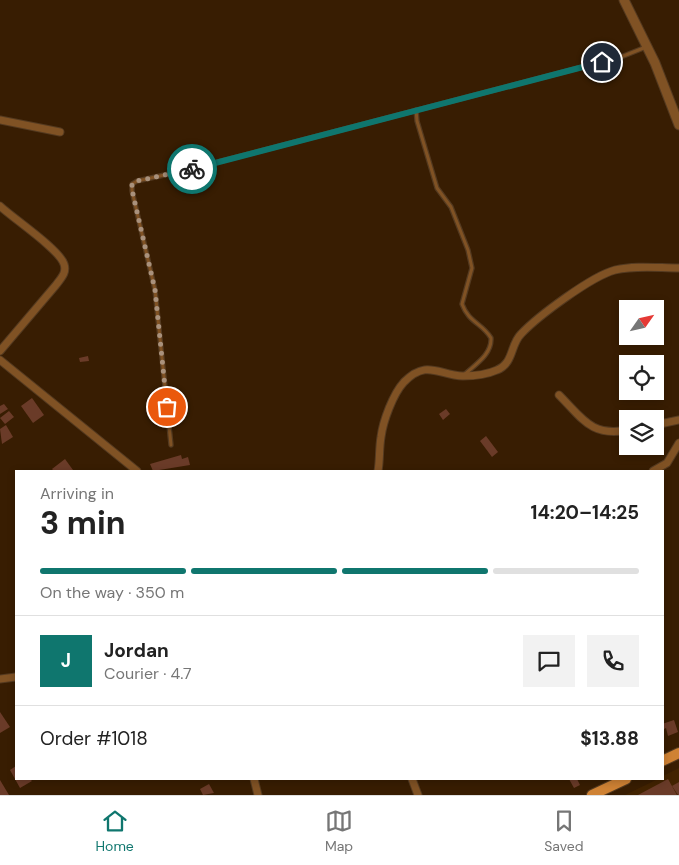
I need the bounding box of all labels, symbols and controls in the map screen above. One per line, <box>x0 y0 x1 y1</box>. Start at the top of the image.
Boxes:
pin <box>581 41 623 83</box>
icon: home <box>588 48 616 76</box>
courier <box>167 144 217 194</box>
icon: bike <box>178 155 206 183</box>
north arrow <box>619 300 664 345</box>
map controls <box>619 300 664 455</box>
button: locate <box>619 355 664 400</box>
pin <box>146 386 188 428</box>
icon: bag <box>153 393 181 421</box>
button: layers <box>619 410 664 455</box>
text: Arriving in <box>40 483 114 504</box>
text: 14:20–14:25 <box>531 500 639 525</box>
text: 3 min <box>40 502 125 544</box>
text: On the way · 350 m <box>40 582 184 603</box>
button: chat <box>523 635 575 687</box>
button: phone <box>587 635 639 687</box>
text: Jordan <box>104 638 169 663</box>
text: J <box>61 648 71 673</box>
text: Courier · 4.7 <box>104 663 192 684</box>
text: Order #1018 <box>40 726 148 751</box>
text: $13.88 <box>580 726 639 751</box>
tab: Home <box>96 807 134 855</box>
tab: Map <box>325 807 353 855</box>
tab: Saved <box>544 807 583 855</box>

